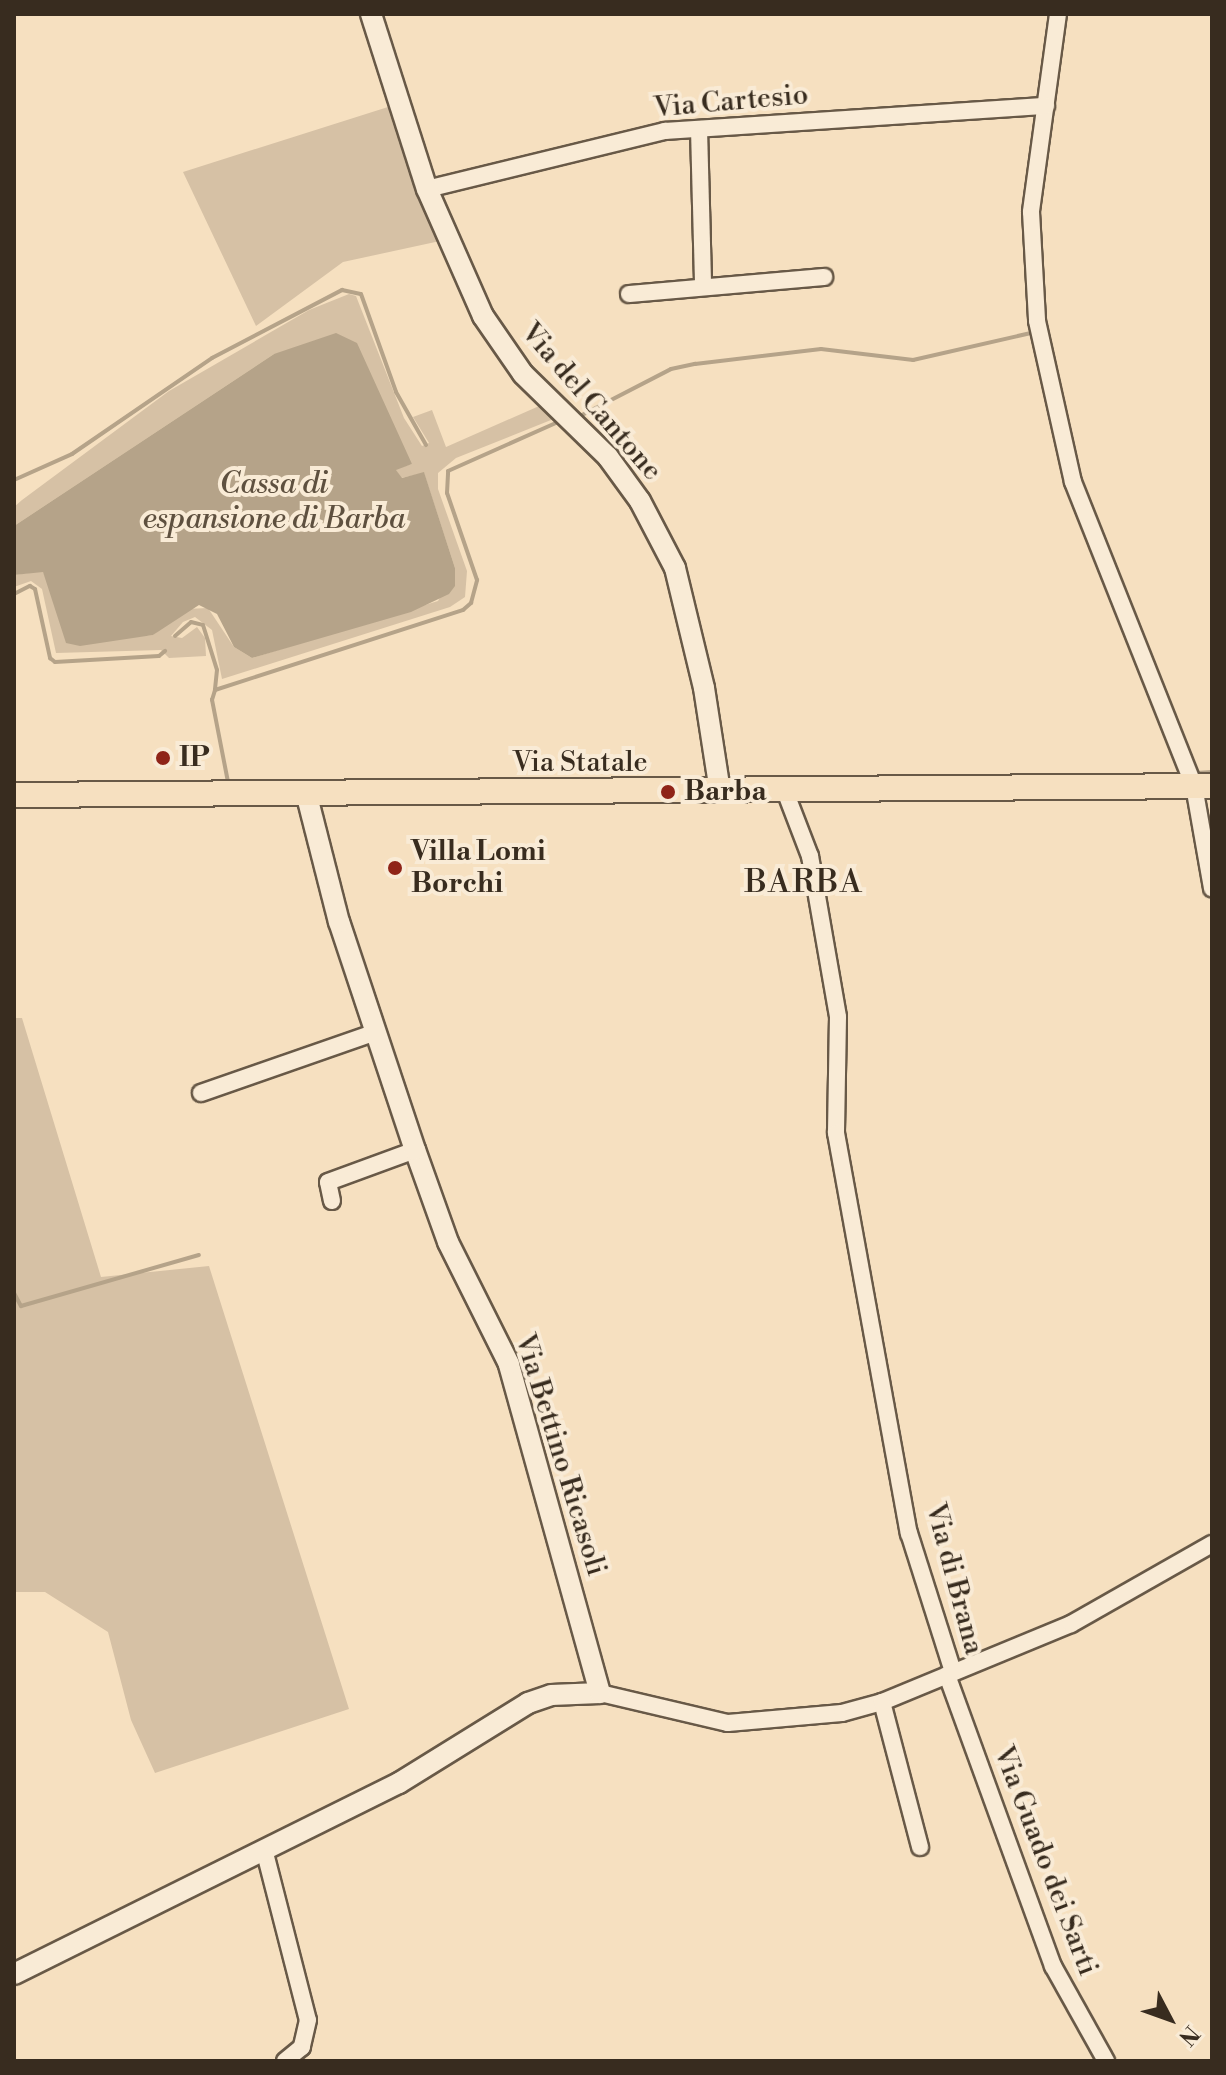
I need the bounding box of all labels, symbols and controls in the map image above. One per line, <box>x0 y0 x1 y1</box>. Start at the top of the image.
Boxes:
street label: Via Cartesio <box>652 79 810 125</box>
street label: Via del Cantone <box>513 316 669 488</box>
water label: Cassa di espansione di Barba <box>143 466 405 536</box>
place label: IP <box>179 741 209 775</box>
street label: Via Statale <box>512 746 648 780</box>
marker: IP <box>154 749 172 767</box>
place label: Barba <box>684 775 767 809</box>
marker: Barba <box>659 783 677 801</box>
place label: Villa Lomi Borchi <box>411 835 546 901</box>
marker: Villa Lomi Borchi <box>386 859 404 877</box>
district label: BARBA <box>744 863 864 901</box>
street label: Via Bettino Ricasoli <box>507 1330 613 1580</box>
street label: Via di Brana <box>918 1500 990 1658</box>
street label: Via Guado dei Sarti <box>986 1742 1104 1980</box>
north arrow <box>1130 1979 1210 2059</box>
text: N <box>1173 2020 1204 2050</box>

